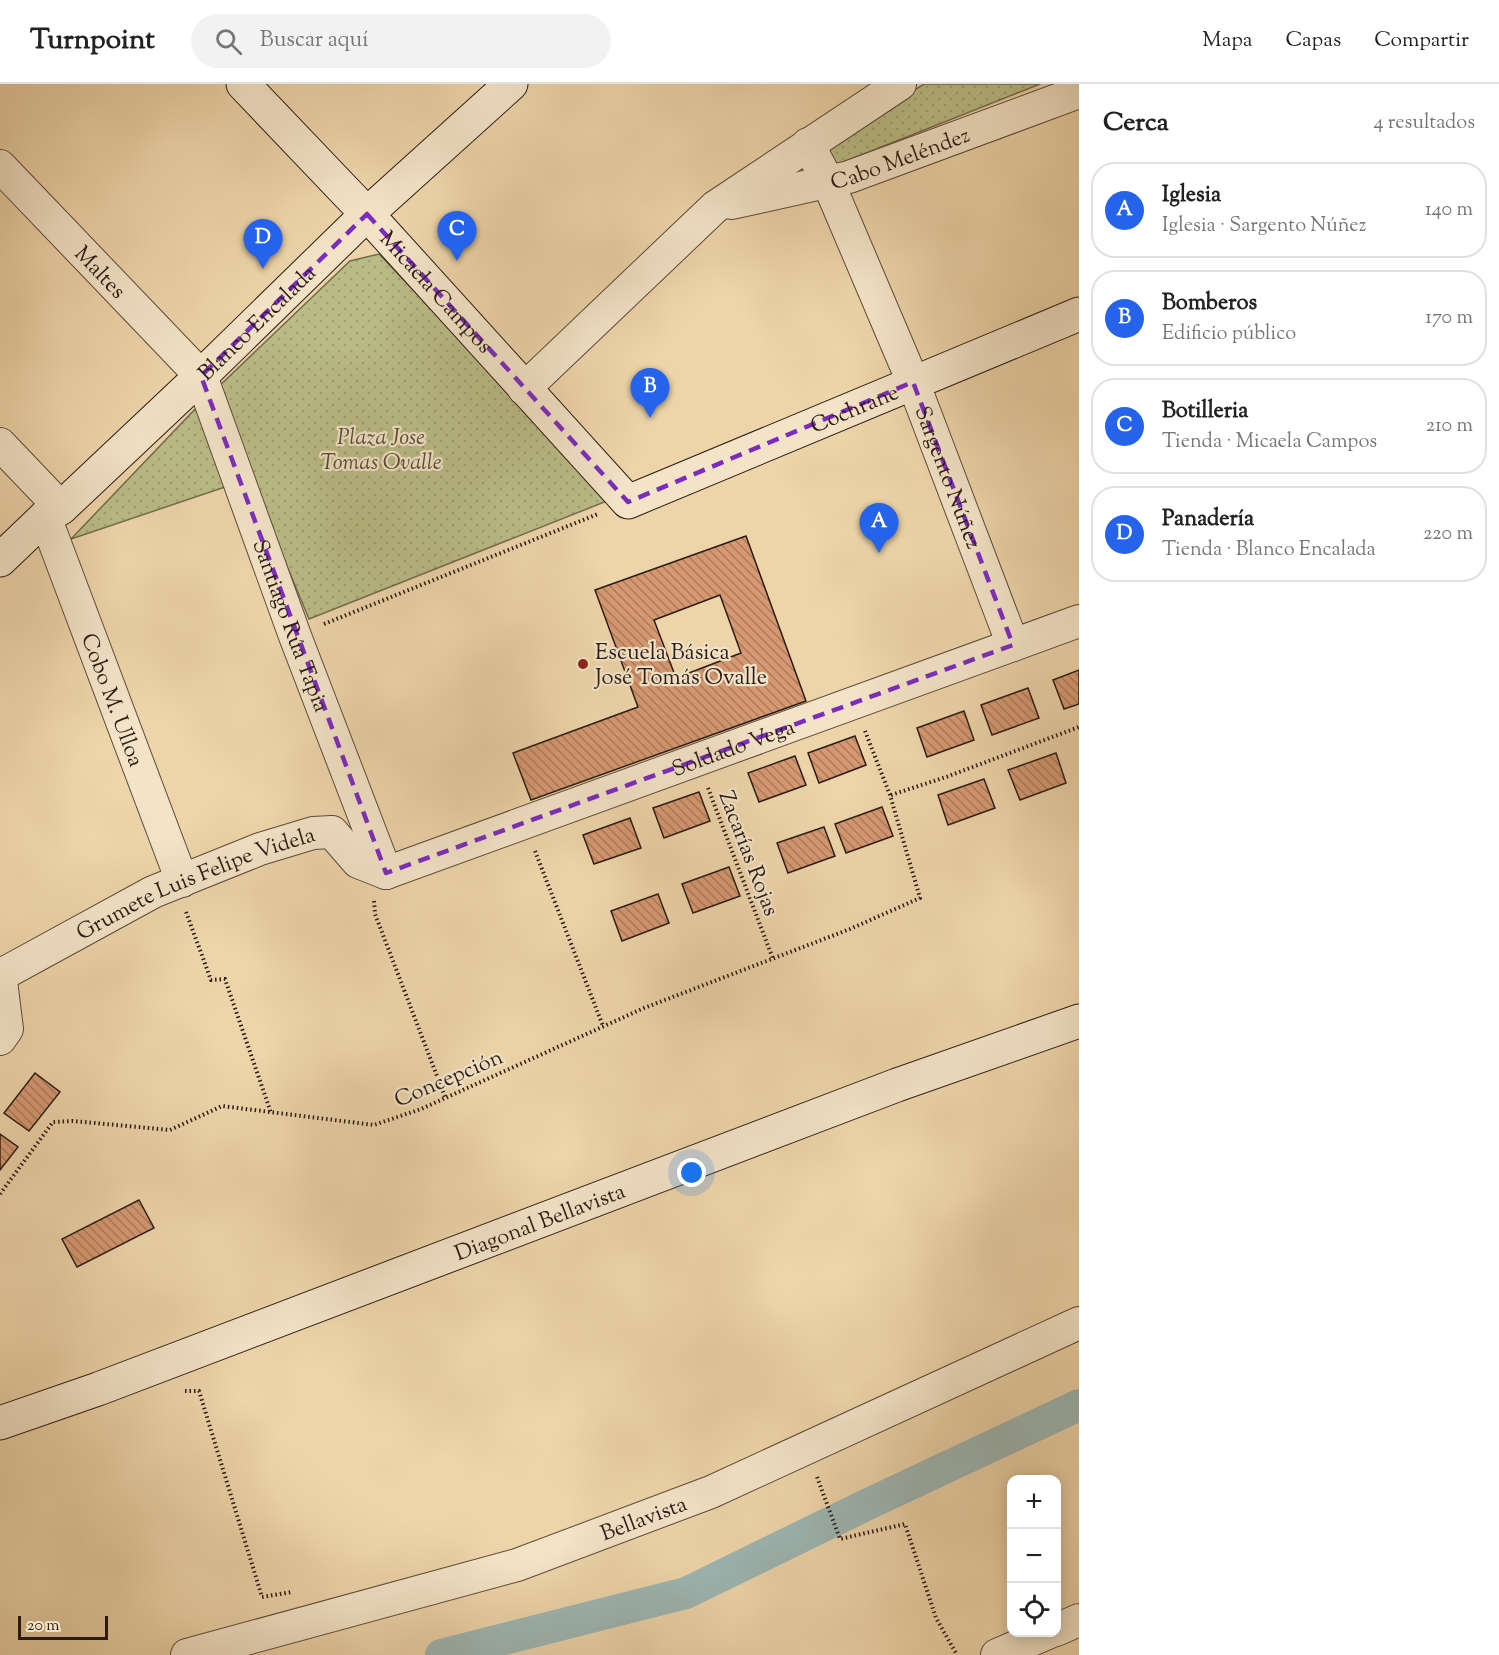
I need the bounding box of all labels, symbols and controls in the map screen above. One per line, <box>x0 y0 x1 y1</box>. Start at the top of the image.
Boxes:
search box <box>191 14 611 68</box>
text: Turnpoint <box>30 21 155 61</box>
icon: search <box>212 25 245 58</box>
text: Buscar aquí <box>260 25 369 57</box>
text: Mapa <box>1202 26 1252 56</box>
text: Capas <box>1285 26 1341 56</box>
text: Compartir <box>1374 26 1469 56</box>
text: Cerca <box>1103 105 1169 142</box>
text: 4 resultados <box>1373 109 1475 138</box>
street label: Cabo Meléndez <box>828 121 975 200</box>
text: Iglesia <box>1162 180 1221 212</box>
text: A <box>1116 196 1133 225</box>
text: 140 m <box>1425 196 1473 225</box>
pin: C <box>438 212 476 261</box>
text: Iglesia · Sargento Núñez <box>1162 212 1366 241</box>
pin: D <box>244 220 282 269</box>
street label: Micaela Campos <box>375 225 499 359</box>
street label: Maltes <box>66 240 132 307</box>
street label: Blanco Encalada <box>192 259 325 390</box>
text: Bomberos <box>1162 288 1257 320</box>
text: B <box>1118 304 1131 333</box>
text: 170 m <box>1425 304 1473 333</box>
text: Edificio público <box>1162 320 1296 349</box>
pin: B <box>630 368 670 418</box>
street label: Cochrane <box>806 378 904 443</box>
text: Botilleria <box>1162 396 1249 428</box>
street label: Sargento Núñez <box>905 402 988 554</box>
text: C <box>1116 412 1133 441</box>
text: 210 m <box>1426 412 1473 441</box>
park label: Plaza Jose Tomas Ovalle <box>320 423 442 480</box>
text: Tienda · Micaela Campos <box>1162 428 1377 457</box>
pin: A <box>860 504 898 553</box>
text: Panadería <box>1162 504 1254 536</box>
text: D <box>1117 520 1132 549</box>
text: 220 m <box>1423 520 1473 549</box>
street label: Santiago Rúa Tapia <box>242 536 336 717</box>
text: Tienda · Blanco Encalada <box>1162 536 1376 565</box>
street label: Cobo M. Ulloa <box>71 629 151 772</box>
place label: Escuela Básica José Tomás Ovalle <box>594 638 767 695</box>
marker: Escuela Básica José Tomás Ovalle <box>576 657 590 671</box>
street label: Soldado Vega <box>668 713 800 787</box>
street label: Zacarías Rojas <box>709 787 786 921</box>
street label: Grumete Luis Felipe Videla <box>71 820 320 950</box>
street label: Concepción <box>390 1043 508 1117</box>
your location <box>677 1158 706 1187</box>
street label: Diagonal Bellavista <box>450 1177 631 1271</box>
map controls <box>1007 1475 1061 1637</box>
button: + <box>1007 1475 1061 1529</box>
street label: Bellavista <box>596 1489 692 1551</box>
button: − <box>1007 1529 1061 1583</box>
button: locate <box>1007 1583 1061 1637</box>
scale bar <box>18 1613 108 1640</box>
text: 20 m <box>27 1615 60 1638</box>

